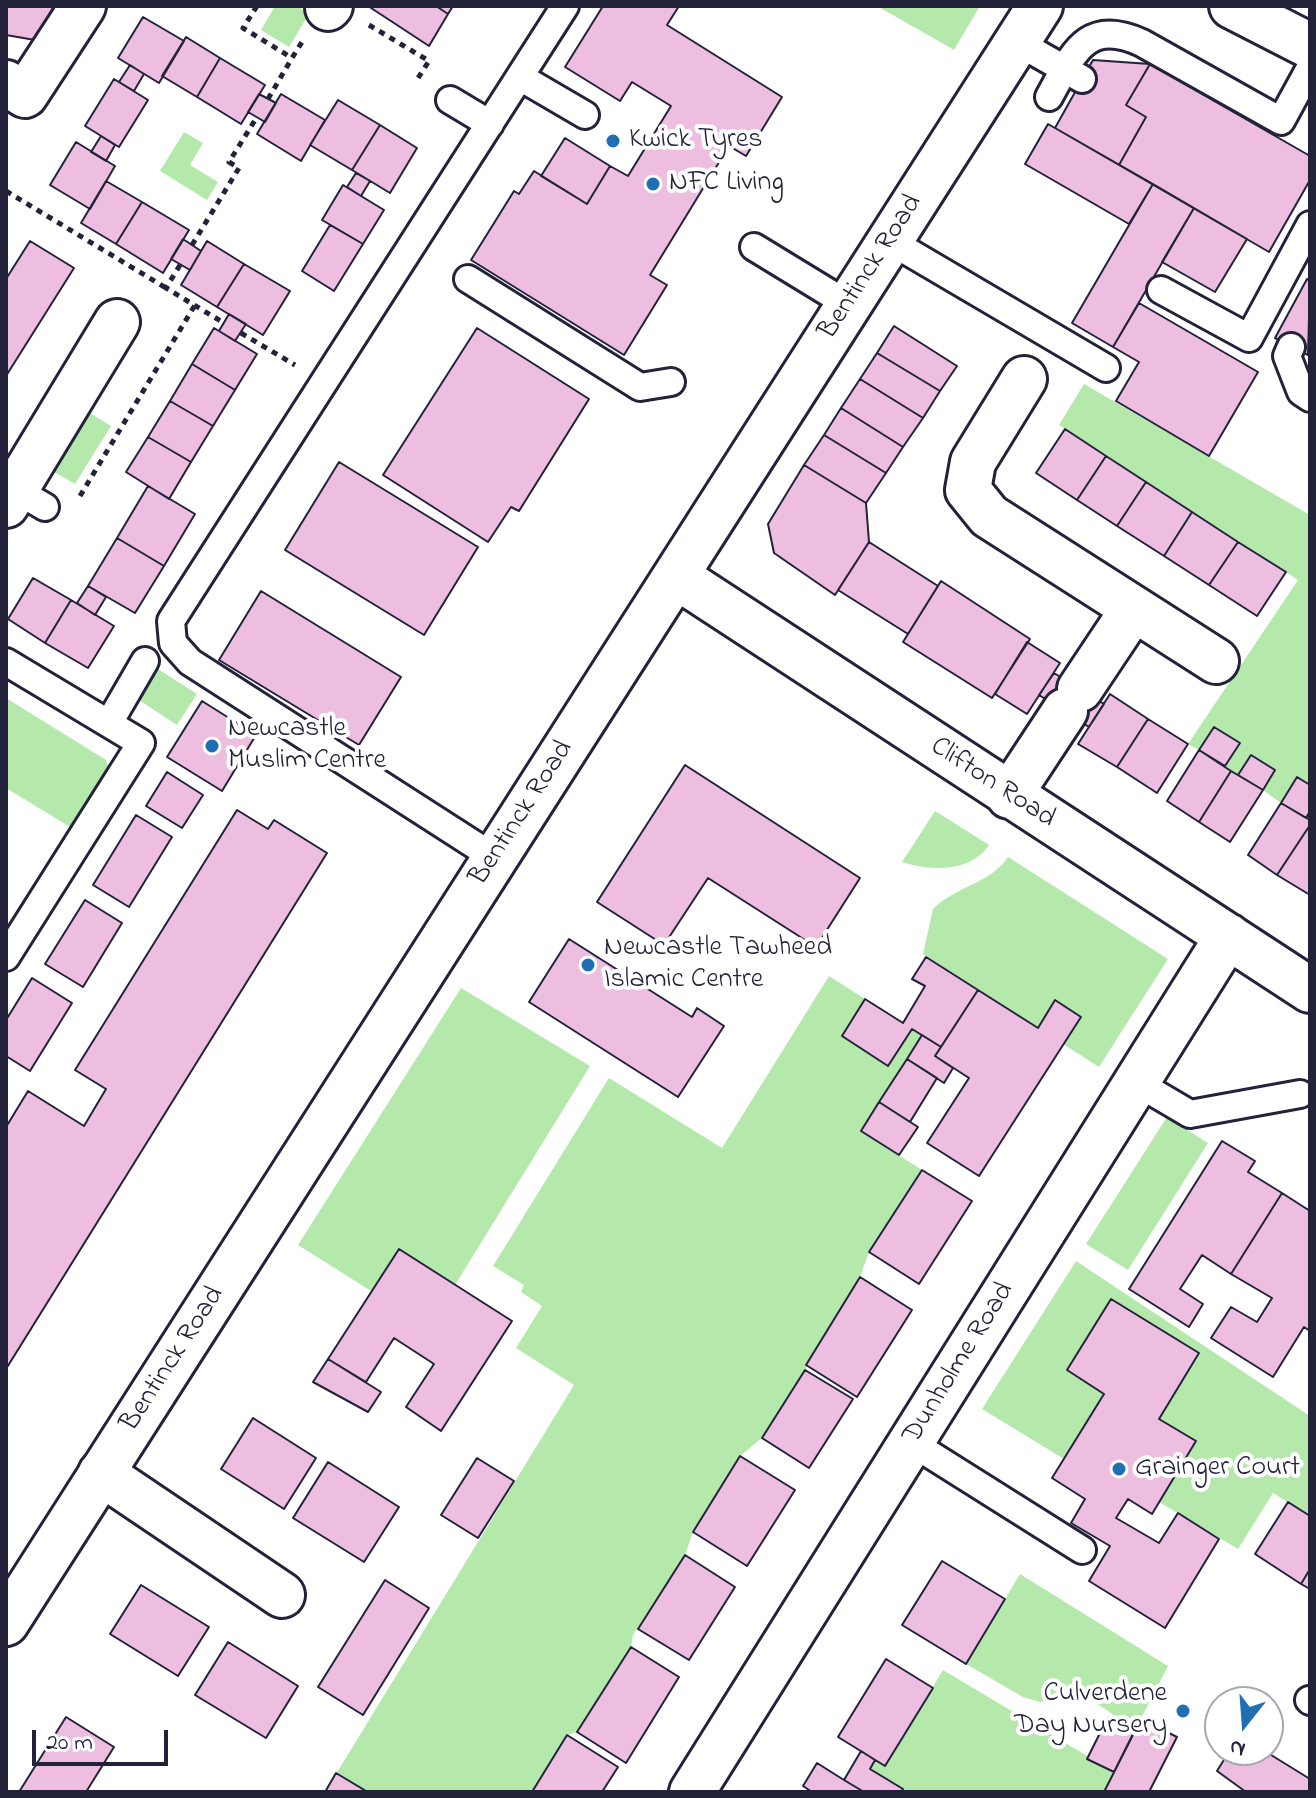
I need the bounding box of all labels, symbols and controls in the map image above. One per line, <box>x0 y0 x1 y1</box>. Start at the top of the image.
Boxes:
place label: Kwick Tyres <box>629 124 763 158</box>
marker: Kwick Tyres <box>604 132 622 150</box>
place label: NFC Living <box>669 167 784 201</box>
marker: NFC Living <box>644 175 662 193</box>
street label: Bentinck Road <box>813 189 931 347</box>
place label: Newcastle Muslim Centre <box>228 713 386 779</box>
street label: Clifton Road <box>923 731 1061 837</box>
street label: Bentinck Road <box>464 735 582 893</box>
marker: Newcastle Muslim Centre <box>203 737 221 755</box>
place label: Newcastle Tawheed Islamic Centre <box>604 932 832 998</box>
marker: Newcastle Tawheed Islamic Centre <box>579 956 597 974</box>
street label: Dunholme Road <box>897 1277 1023 1451</box>
street label: Bentinck Road <box>115 1281 233 1439</box>
place label: Grainger Court <box>1135 1452 1300 1486</box>
marker: Grainger Court <box>1110 1460 1128 1478</box>
place label: Culverdene Day Nursery <box>1014 1678 1167 1744</box>
north arrow <box>1204 1686 1284 1766</box>
marker: Culverdene Day Nursery <box>1174 1702 1192 1720</box>
scale bar <box>36 1714 172 1764</box>
text: 20 m <box>46 1726 93 1761</box>
text: N <box>1226 1730 1249 1765</box>

